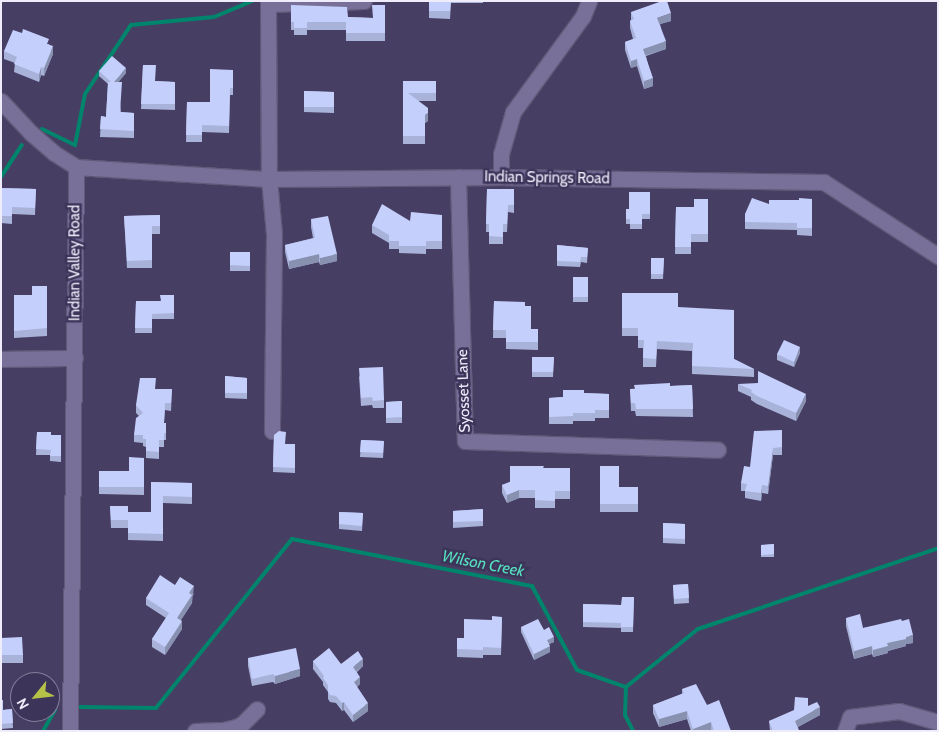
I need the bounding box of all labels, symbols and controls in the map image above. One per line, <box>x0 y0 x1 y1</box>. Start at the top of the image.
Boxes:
street label: Indian Springs Road <box>484 168 610 188</box>
street label: Indian Valley Road <box>66 205 84 321</box>
street label: Syosset Lane <box>454 349 474 433</box>
water label: Wilson Creek <box>440 547 526 581</box>
north arrow <box>10 672 60 722</box>
text: N <box>12 695 33 712</box>

